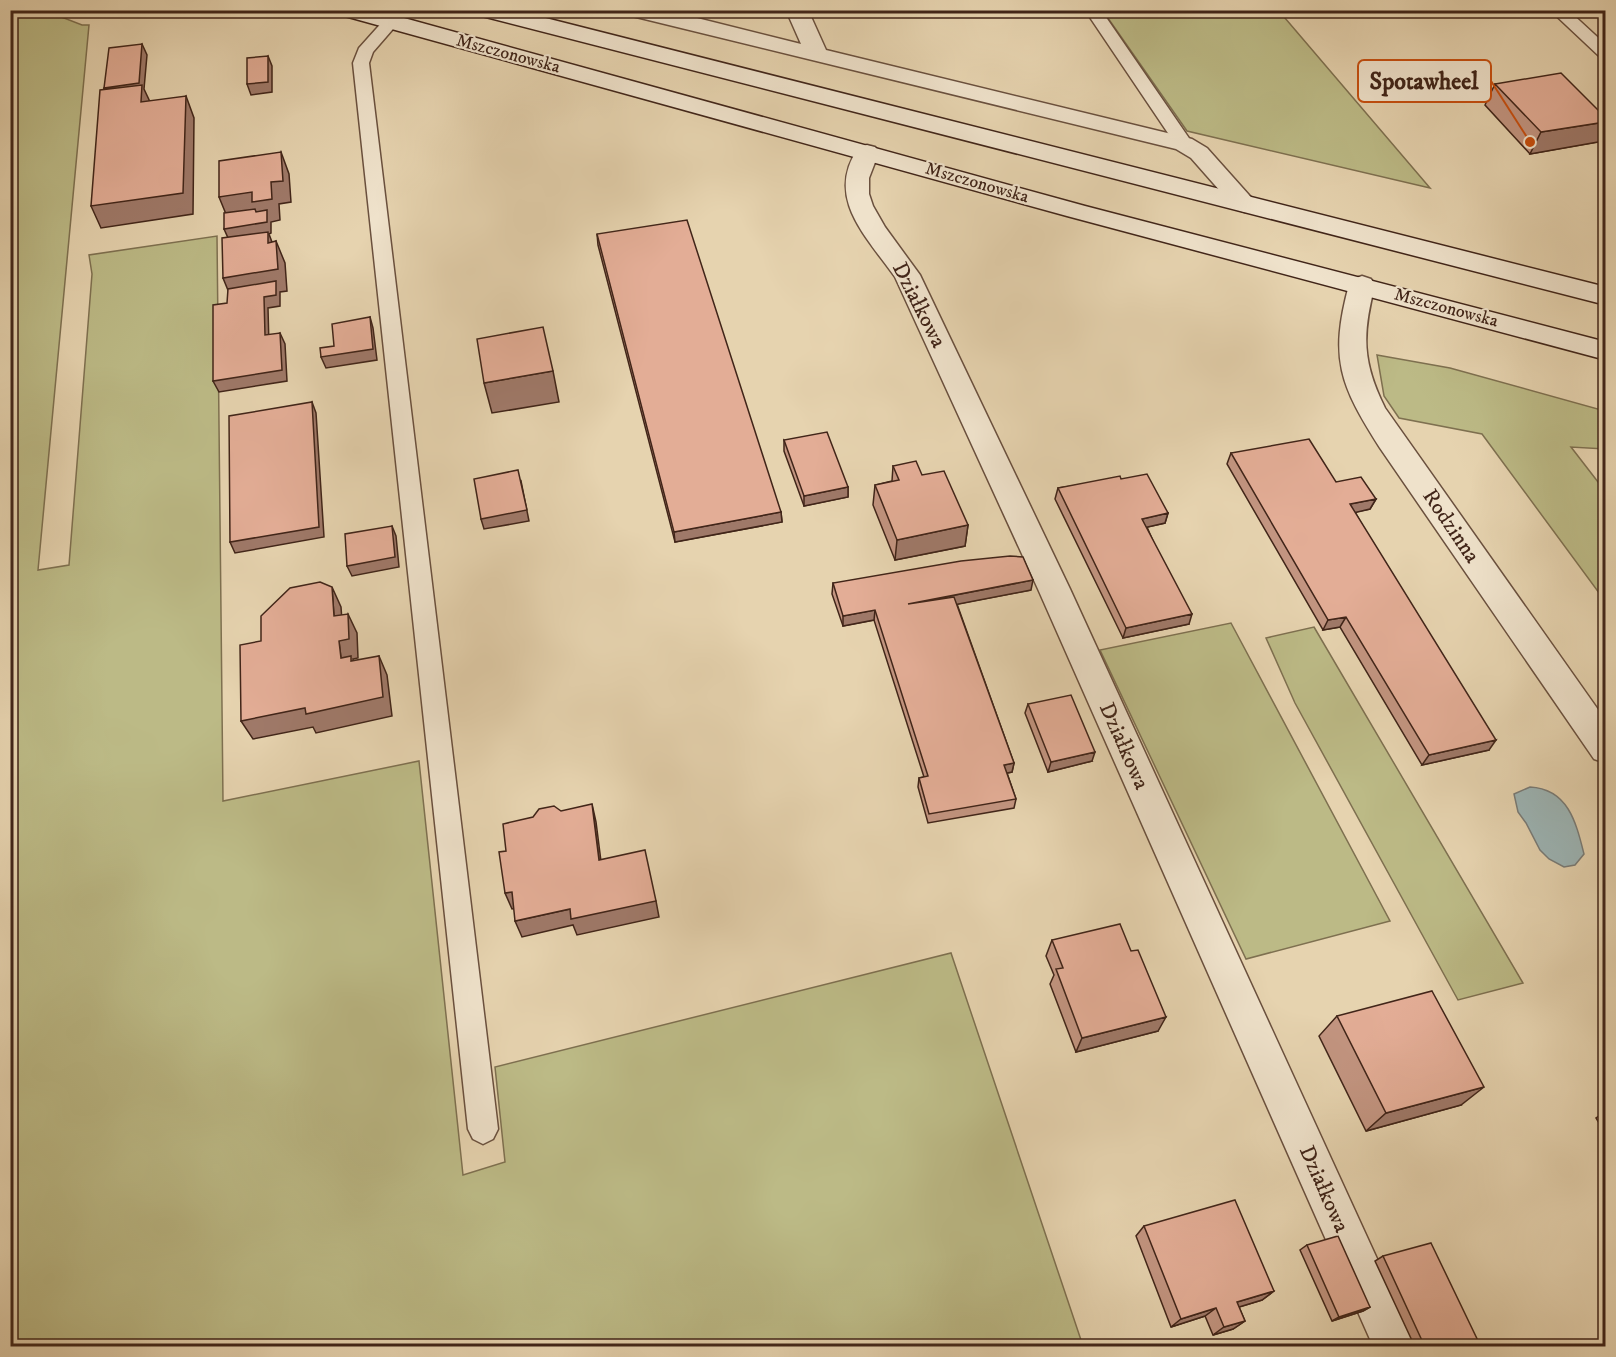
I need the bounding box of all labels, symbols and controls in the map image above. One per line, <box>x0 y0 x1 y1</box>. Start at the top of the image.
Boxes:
street label: Mszczonowska <box>454 30 563 79</box>
callout: Spotawheel <box>1358 60 1491 102</box>
text: Spotawheel <box>1370 67 1479 97</box>
street label: Mszczonowska <box>923 158 1032 208</box>
street label: Działkowa <box>886 258 952 353</box>
street label: Mszczonowska <box>1392 284 1501 333</box>
street label: Rodzinna <box>1416 484 1486 569</box>
street label: Działkowa <box>1093 698 1155 794</box>
street label: Działkowa <box>1293 1141 1355 1237</box>

